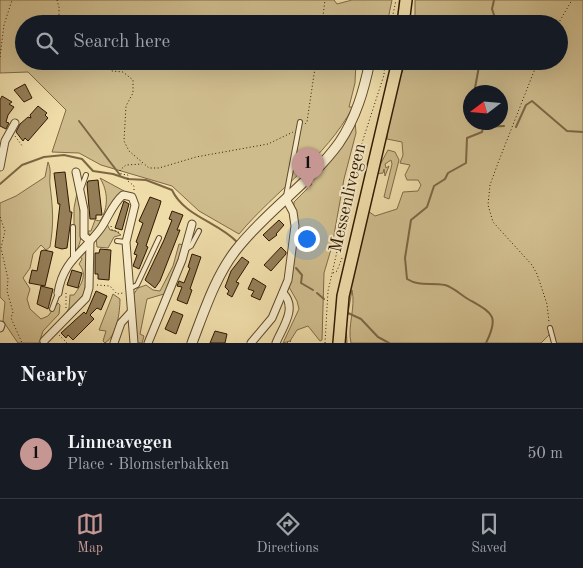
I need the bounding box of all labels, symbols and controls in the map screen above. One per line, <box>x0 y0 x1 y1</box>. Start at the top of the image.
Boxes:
search box <box>15 15 568 70</box>
icon: search <box>33 29 61 57</box>
text: Search here <box>73 33 170 52</box>
north arrow <box>463 85 508 130</box>
street label: Messenlivegen <box>327 141 369 254</box>
pin: 1 <box>292 148 324 189</box>
your location <box>294 226 320 252</box>
text: Nearby <box>20 365 88 386</box>
text: Linneavegen <box>67 434 172 453</box>
text: 1 <box>31 446 41 462</box>
text: 50 m <box>527 446 563 462</box>
text: Place · Blomsterbakken <box>67 457 229 473</box>
tab: Map <box>76 510 104 557</box>
tab: Directions <box>257 510 319 557</box>
tab: Saved <box>471 510 507 557</box>

